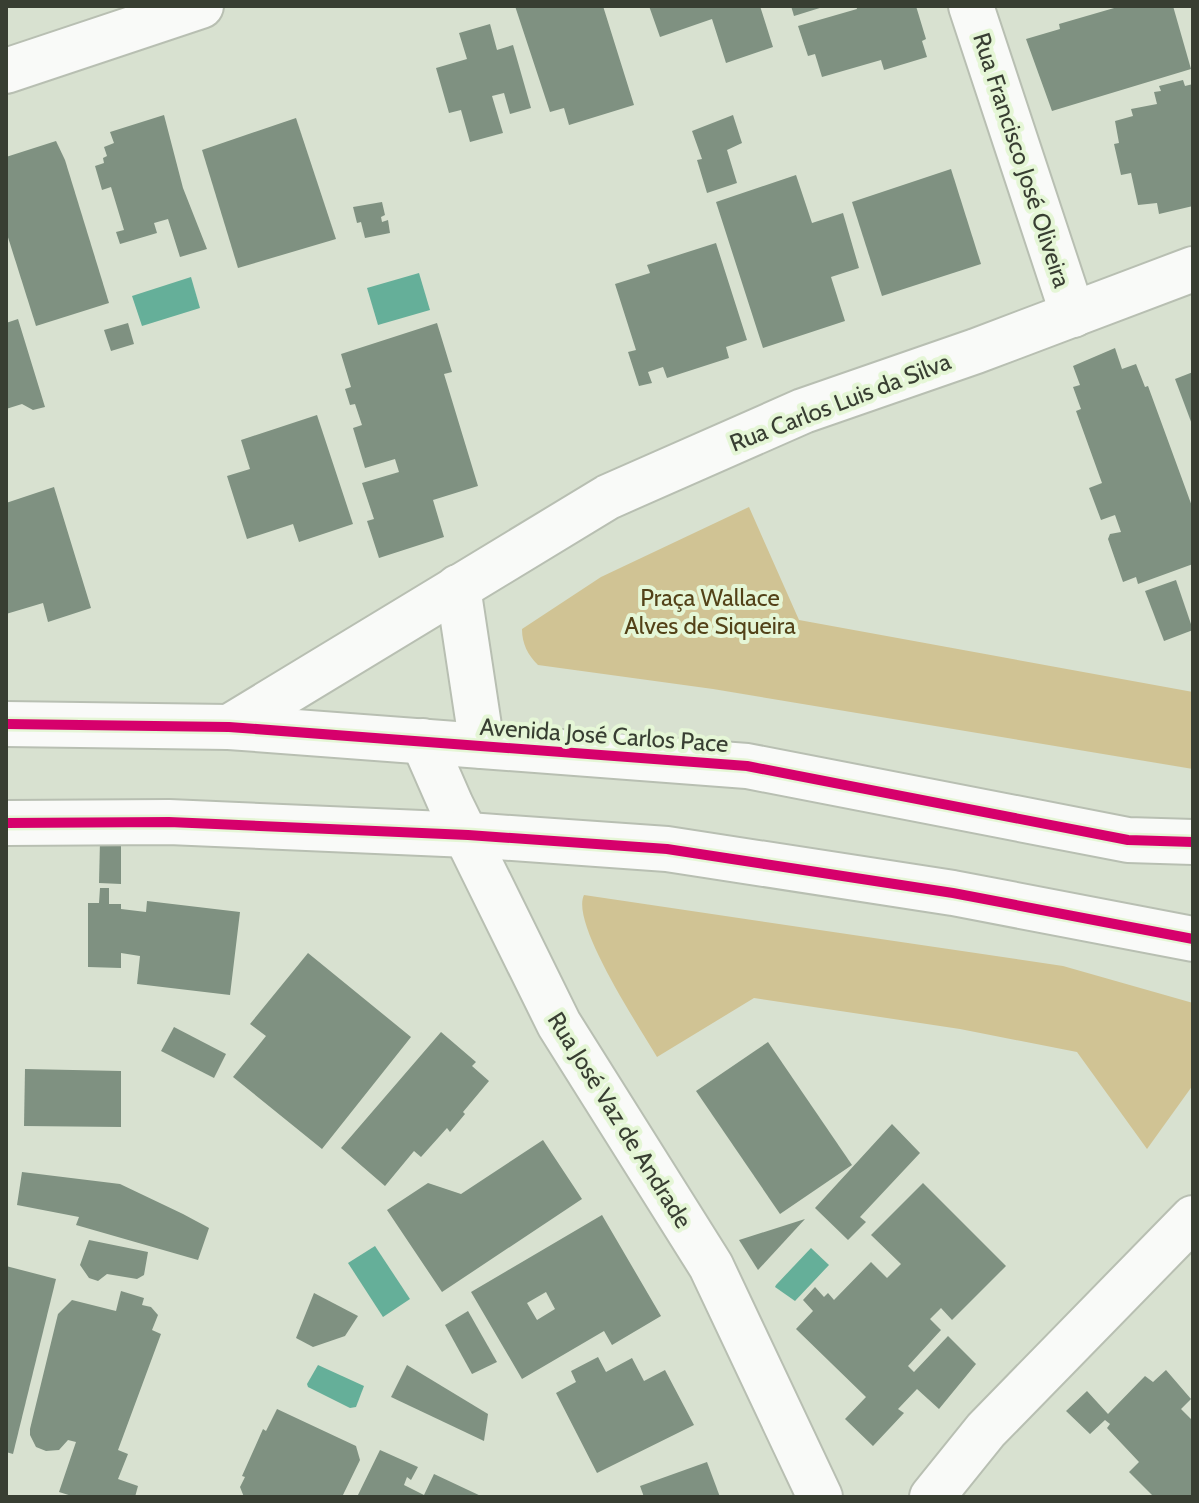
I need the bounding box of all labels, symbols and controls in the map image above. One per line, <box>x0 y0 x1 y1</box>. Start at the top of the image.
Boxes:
street label: Rua Francisco José Oliveira <box>967 29 1077 292</box>
street label: Rua Carlos Luis da Silva <box>725 346 955 458</box>
park label: Praça Wallace Alves de Siqueira <box>624 583 796 640</box>
street label: Avenida José Carlos Pace <box>479 712 729 758</box>
street label: Rua José Vaz de Andrade <box>542 1007 698 1233</box>

